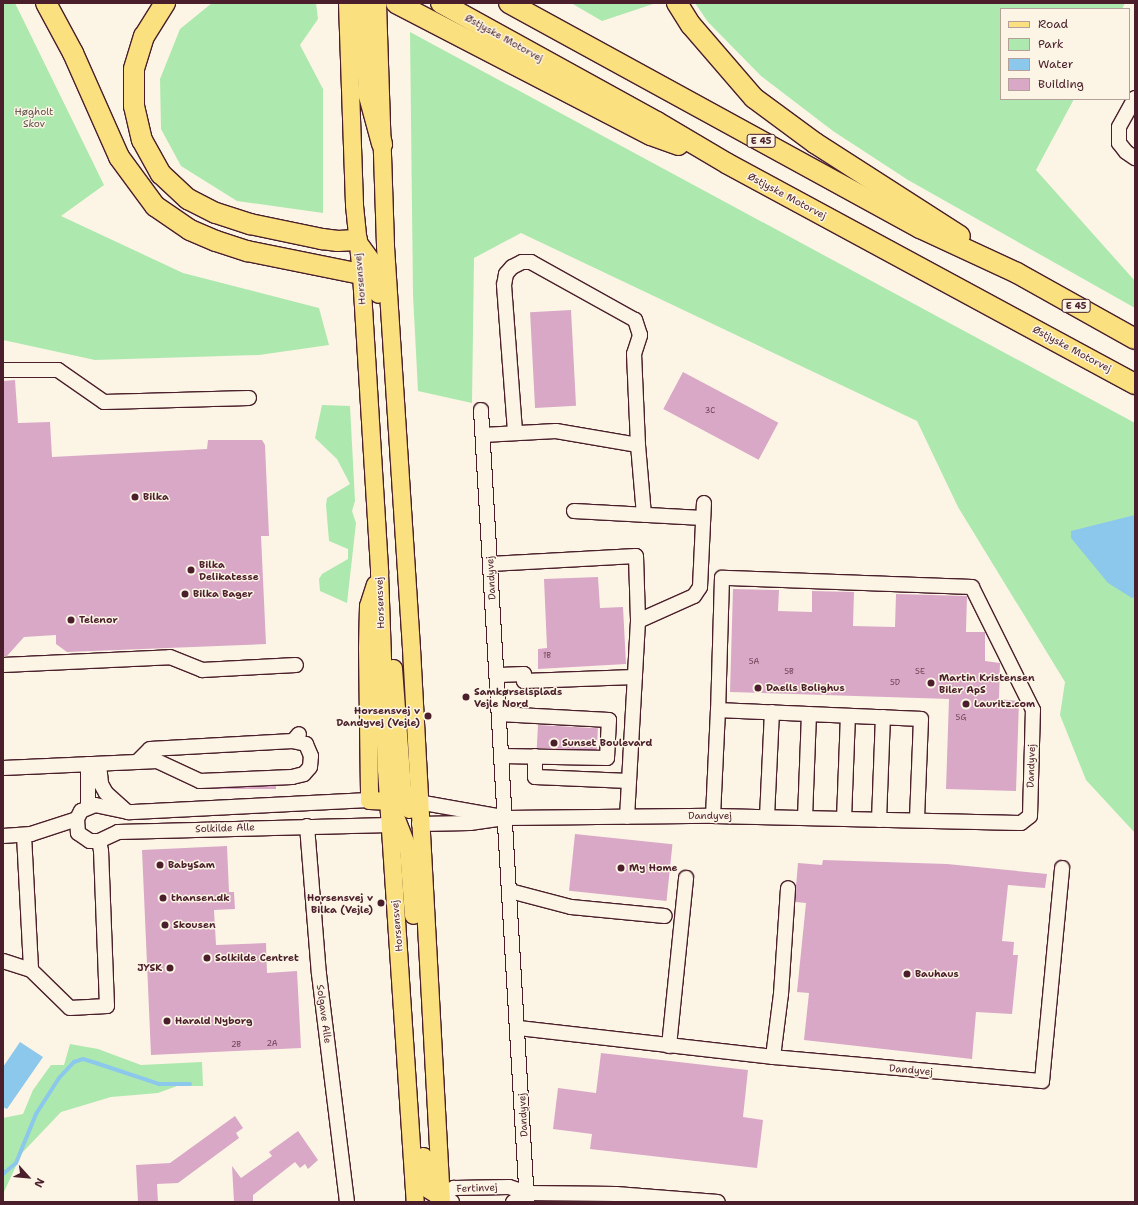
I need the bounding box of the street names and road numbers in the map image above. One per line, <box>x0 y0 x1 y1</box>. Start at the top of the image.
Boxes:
street label: Østjyske Motorvej <box>463 12 545 64</box>
road number: E 45 <box>746 134 776 148</box>
street label: Østjyske Motorvej <box>746 170 828 222</box>
street label: Horsensvej <box>352 253 368 305</box>
road number: E 45 <box>1061 299 1091 313</box>
street label: Østjyske Motorvej <box>1031 323 1113 375</box>
street label: Dandyvej <box>484 556 498 600</box>
street label: Horsensvej <box>373 577 387 629</box>
street label: Dandyvej <box>1024 744 1038 788</box>
street label: Dandyvej <box>688 810 732 822</box>
street label: Solkilde Alle <box>195 821 255 835</box>
street label: Horsensvej <box>389 900 405 952</box>
street label: Solgave Alle <box>314 984 334 1044</box>
street label: Dandyvej <box>889 1062 933 1078</box>
street label: Dandyvej <box>516 1093 530 1137</box>
street label: Fertinvej <box>456 1181 498 1195</box>

